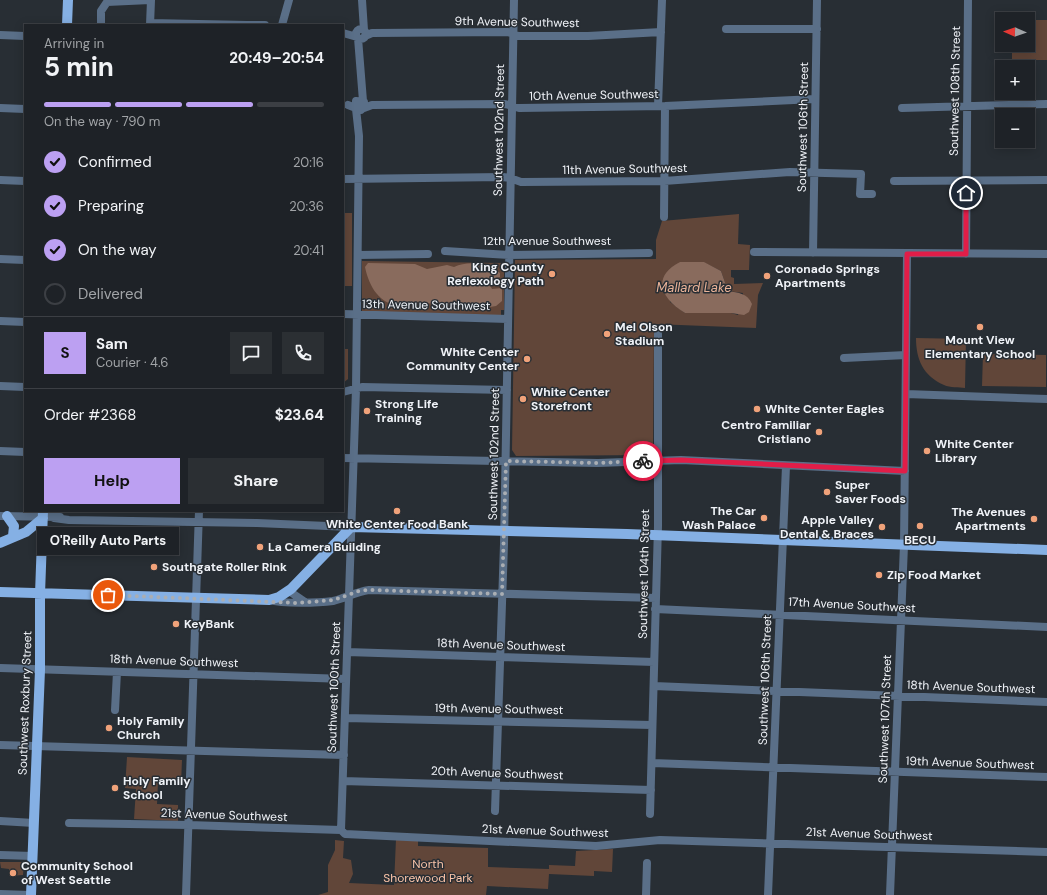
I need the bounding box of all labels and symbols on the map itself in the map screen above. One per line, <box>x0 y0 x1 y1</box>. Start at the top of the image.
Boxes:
north arrow <box>995 12 1035 52</box>
street label: 9th Avenue Southwest <box>454 13 580 31</box>
street label: Southwest 108th Street <box>946 26 964 156</box>
street label: Southwest 106th Street <box>794 61 812 192</box>
street label: Southwest 102nd Street <box>490 63 508 196</box>
street label: 10th Avenue Southwest <box>529 86 659 104</box>
street label: 11th Avenue Southwest <box>562 160 688 178</box>
pin <box>949 176 983 210</box>
street label: 12th Avenue Southwest <box>483 233 611 249</box>
place label: King County Reflexology Path <box>447 259 545 289</box>
place label: Coronado Springs Apartments <box>775 261 880 291</box>
marker: King County Reflexology Path <box>547 269 557 279</box>
marker: Coronado Springs Apartments <box>762 271 772 281</box>
water label: Mallard Lake <box>656 279 732 296</box>
street label: 13th Avenue Southwest <box>362 296 491 314</box>
place label: Mel Olson Stadium <box>615 319 673 349</box>
marker: Mount View Elementary School <box>975 322 985 332</box>
marker: Mel Olson Stadium <box>602 329 612 339</box>
place label: Mount View Elementary School <box>925 332 1035 362</box>
place label: White Center Community Center <box>406 344 519 374</box>
marker: White Center Community Center <box>522 354 532 364</box>
place label: White Center Storefront <box>531 384 610 414</box>
street label: Southwest 102nd Street <box>485 387 503 520</box>
marker: White Center Storefront <box>518 394 528 404</box>
place label: Strong Life Training <box>375 396 438 426</box>
place label: White Center Eagles <box>765 401 884 417</box>
marker: White Center Eagles <box>752 404 762 414</box>
marker: Strong Life Training <box>362 406 372 416</box>
place label: Centro Familiar Cristiano <box>721 417 811 447</box>
marker: Centro Familiar Cristiano <box>814 427 824 437</box>
place label: White Center Library <box>935 436 1014 466</box>
courier <box>623 441 663 481</box>
marker: White Center Library <box>922 446 932 456</box>
place label: Super Saver Foods <box>835 477 906 507</box>
marker: Super Saver Foods <box>822 487 832 497</box>
place label: The Car Wash Palace <box>682 503 756 533</box>
place label: The Avenues Apartments <box>951 504 1026 534</box>
marker: White Center Food Bank <box>392 506 402 516</box>
street label: Southwest 104th Street <box>635 509 653 639</box>
place label: Apple Valley Dental & Braces <box>780 512 875 542</box>
marker: The Car Wash Palace <box>759 513 769 523</box>
marker: The Avenues Apartments <box>1029 514 1039 524</box>
place label: White Center Food Bank <box>326 516 468 532</box>
marker: BECU <box>915 521 925 531</box>
marker: Apple Valley Dental & Braces <box>877 522 887 532</box>
callout: O'Reilly Auto Parts <box>37 527 179 555</box>
place label: BECU <box>904 532 936 548</box>
place label: La Camera Building <box>268 539 381 555</box>
marker: La Camera Building <box>255 542 265 552</box>
place label: Southgate Roller Rink <box>162 559 287 575</box>
marker: Southgate Roller Rink <box>149 562 159 572</box>
place label: Zip Food Market <box>887 567 981 583</box>
marker: Zip Food Market <box>874 570 884 580</box>
pin <box>91 578 125 612</box>
street label: 17th Avenue Southwest <box>788 594 916 616</box>
street label: Southwest 106th Street <box>755 614 775 745</box>
place label: KeyBank <box>184 616 235 632</box>
marker: KeyBank <box>171 619 181 629</box>
street label: Southwest 100th Street <box>324 621 344 753</box>
street label: Southwest Roxbury Street <box>14 630 36 775</box>
street label: 18th Avenue Southwest <box>436 635 566 655</box>
street label: 18th Avenue Southwest <box>109 651 239 671</box>
street label: Southwest 107th Street <box>875 654 895 784</box>
street label: 18th Avenue Southwest <box>906 677 1036 697</box>
street label: 19th Avenue Southwest <box>434 700 564 718</box>
place label: Holy Family Church <box>117 713 185 743</box>
marker: Holy Family Church <box>104 723 114 733</box>
street label: 19th Avenue Southwest <box>905 753 1035 773</box>
street label: 20th Avenue Southwest <box>430 763 564 783</box>
place label: Holy Family School <box>123 773 191 803</box>
marker: Holy Family School <box>110 783 120 793</box>
street label: 21st Avenue Southwest <box>160 805 288 825</box>
street label: 21st Avenue Southwest <box>481 821 609 841</box>
street label: 21st Avenue Southwest <box>805 824 933 844</box>
park label: North Shorewood Park <box>383 856 473 886</box>
place label: Community School of West Seattle <box>21 858 133 888</box>
marker: Community School of West Seattle <box>8 868 18 878</box>

